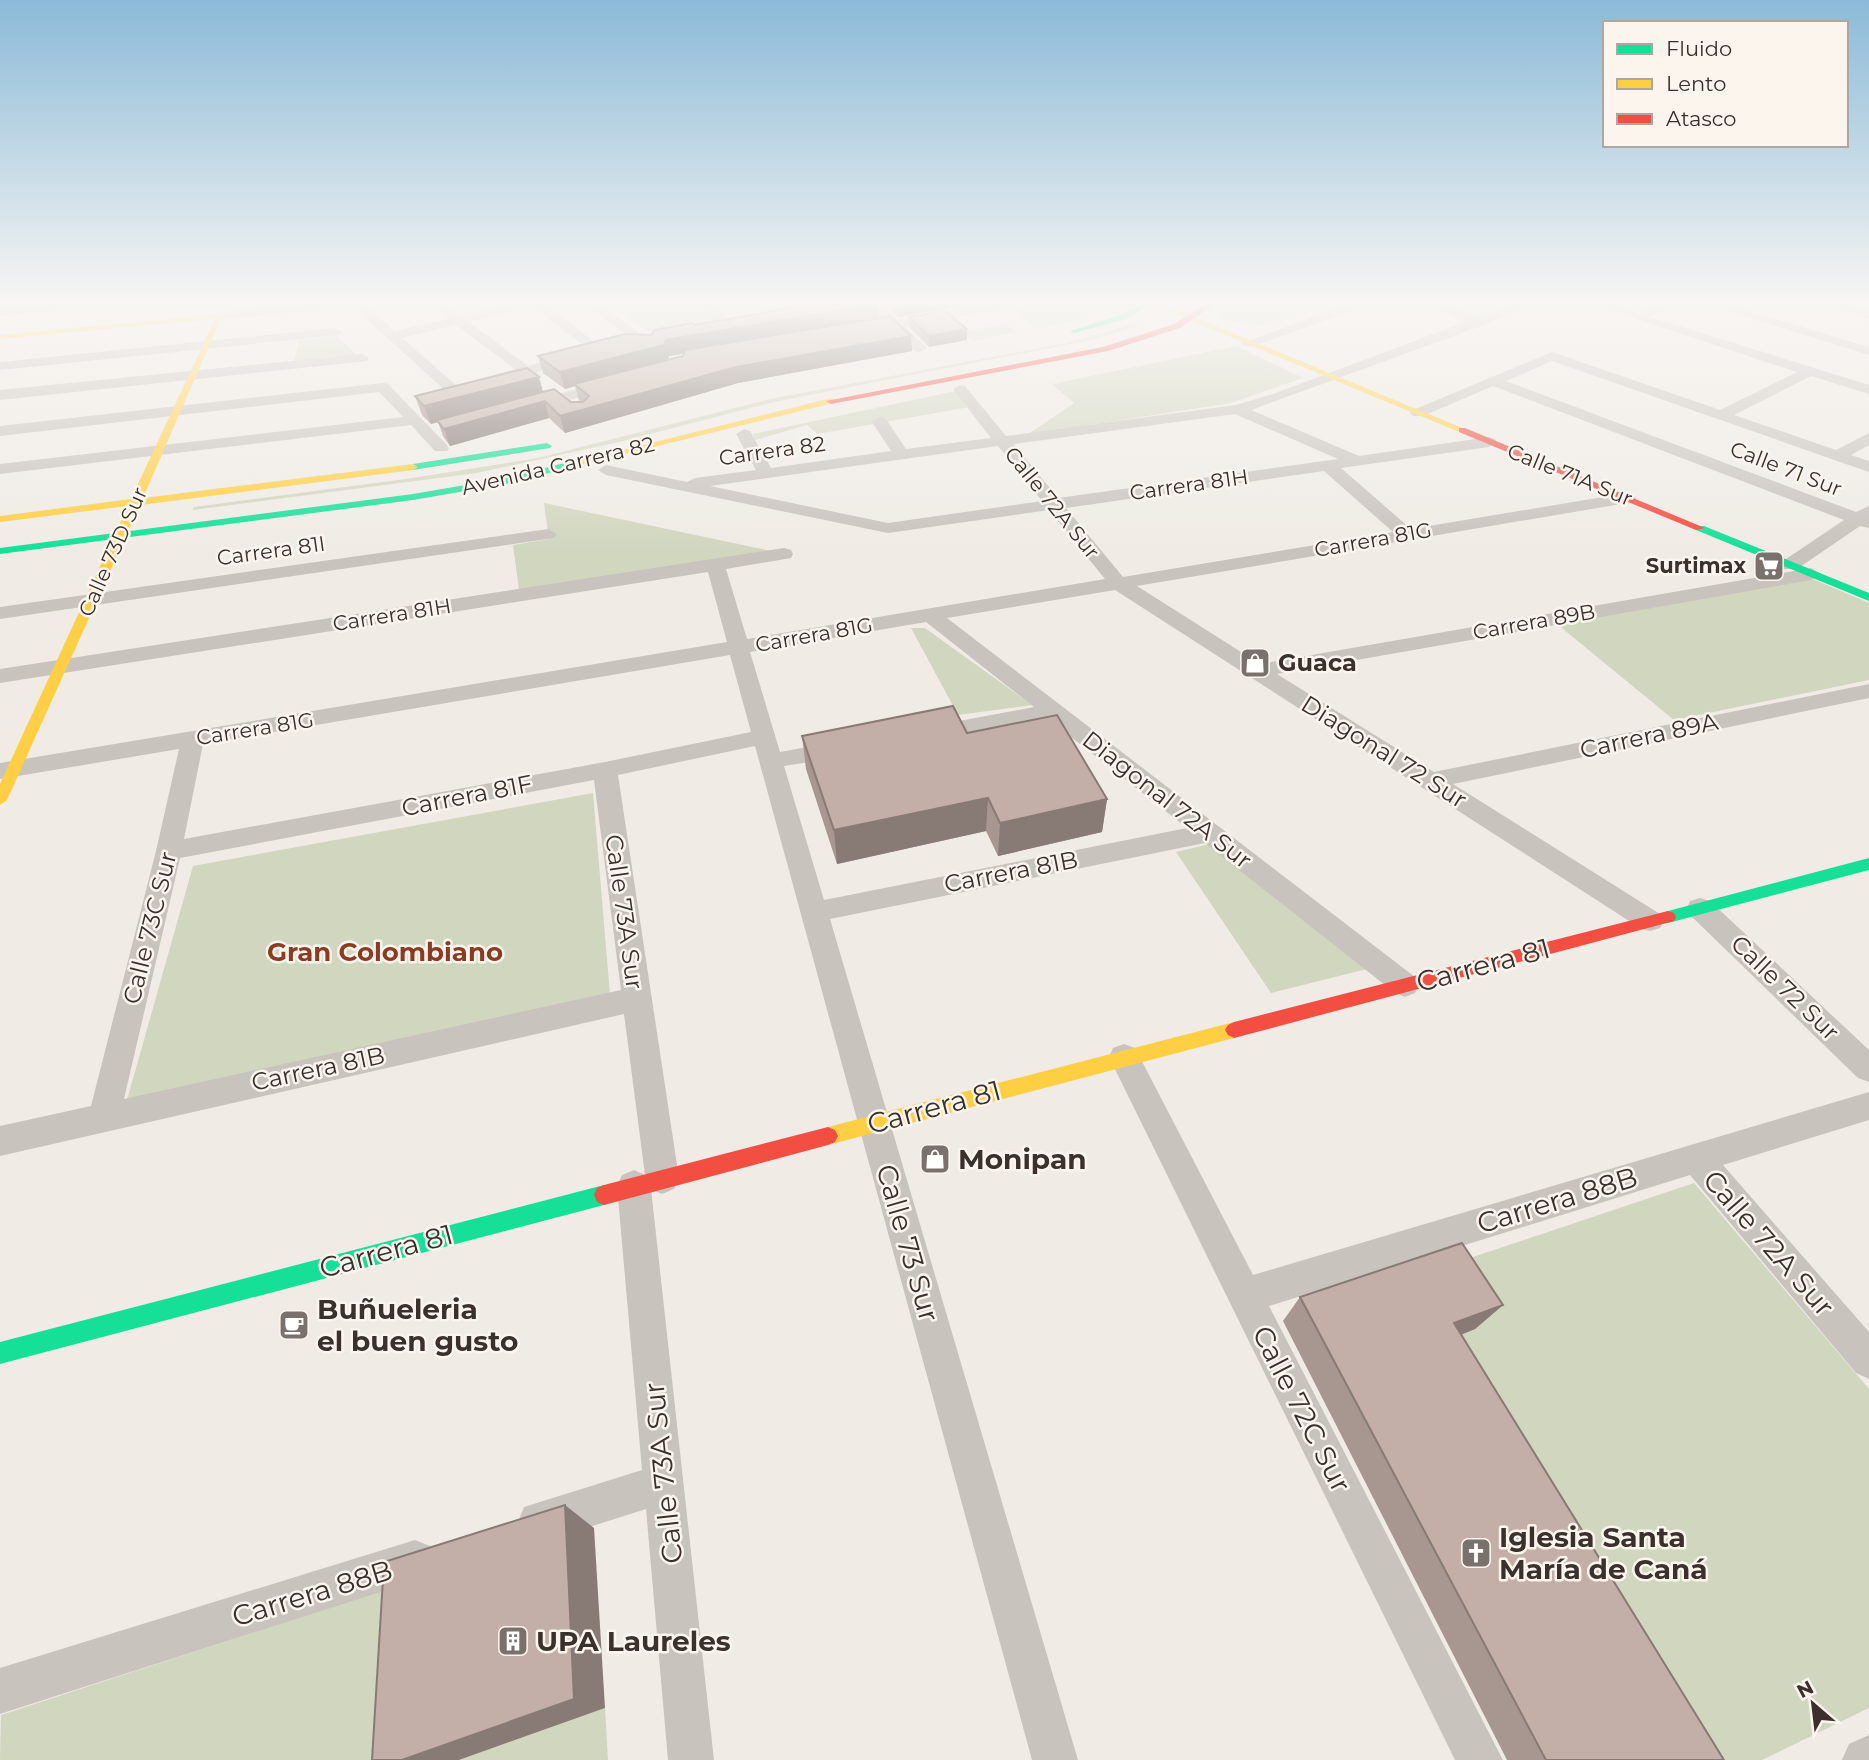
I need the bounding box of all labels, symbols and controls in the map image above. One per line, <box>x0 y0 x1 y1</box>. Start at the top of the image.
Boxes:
legend <box>1603 21 1848 147</box>
text: Fluido <box>1666 36 1732 61</box>
text: Lento <box>1666 71 1726 96</box>
text: Atasco <box>1666 106 1737 131</box>
street label: Avenida Carrera 82 <box>459 431 657 500</box>
street label: Carrera 82 <box>717 431 827 470</box>
street label: Calle 71 Sur <box>1727 436 1846 501</box>
street label: Calle 71A Sur <box>1504 438 1636 511</box>
street label: Calle 72A Sur <box>1000 442 1105 564</box>
street label: Carrera 81H <box>1128 464 1250 505</box>
street label: Calle 73D Sur <box>73 483 152 620</box>
street label: Carrera 81G <box>1312 517 1434 562</box>
street label: Carrera 81I <box>215 531 327 570</box>
supermarket icon: Surtimax <box>1752 549 1786 583</box>
place label: Surtimax <box>1646 553 1746 578</box>
street label: Carrera 81H <box>331 593 453 636</box>
street label: Carrera 89B <box>1471 598 1597 645</box>
street label: Carrera 81G <box>753 612 875 657</box>
shop icon: Guaca <box>1238 646 1272 680</box>
place label: Guaca <box>1278 648 1357 677</box>
street label: Diagonal 72 Sur <box>1296 689 1472 814</box>
street label: Carrera 81G <box>194 707 316 750</box>
street label: Carrera 89A <box>1577 707 1721 764</box>
street label: Diagonal 72A Sur <box>1077 725 1258 875</box>
street label: Carrera 81F <box>399 769 535 822</box>
street label: Calle 73A Sur <box>599 833 650 991</box>
street label: Carrera 81B <box>942 844 1080 899</box>
street label: Calle 73C Sur <box>117 849 182 1007</box>
street label: Calle 72 Sur <box>1725 929 1846 1046</box>
street label: Carrera 81 <box>1412 931 1554 999</box>
district label: Gran Colombiano <box>267 936 503 968</box>
street label: Carrera 81B <box>249 1040 387 1097</box>
street label: Carrera 81 <box>863 1073 1005 1141</box>
shop icon: Monipan <box>918 1142 952 1176</box>
place label: Monipan <box>958 1142 1087 1176</box>
street label: Calle 73 Sur <box>869 1160 947 1326</box>
street label: Carrera 88B <box>1473 1160 1641 1240</box>
street label: Calle 72A Sur <box>1696 1163 1842 1323</box>
street label: Carrera 81 <box>315 1217 457 1285</box>
place label: Buñueleria el buen gusto <box>317 1292 518 1358</box>
cafe icon: Buñueleria el buen gusto <box>277 1308 311 1342</box>
street label: Calle 72C Sur <box>1245 1320 1359 1498</box>
street label: Calle 73A Sur <box>637 1381 689 1565</box>
place label: Iglesia Santa María de Caná <box>1499 1520 1708 1586</box>
church icon: Iglesia Santa María de Caná <box>1459 1536 1493 1570</box>
street label: Carrera 88B <box>228 1553 396 1633</box>
building icon: UPA Laureles <box>496 1624 530 1658</box>
place label: UPA Laureles <box>536 1624 731 1658</box>
north arrow <box>1778 1669 1848 1739</box>
text: N <box>1793 1676 1817 1703</box>

